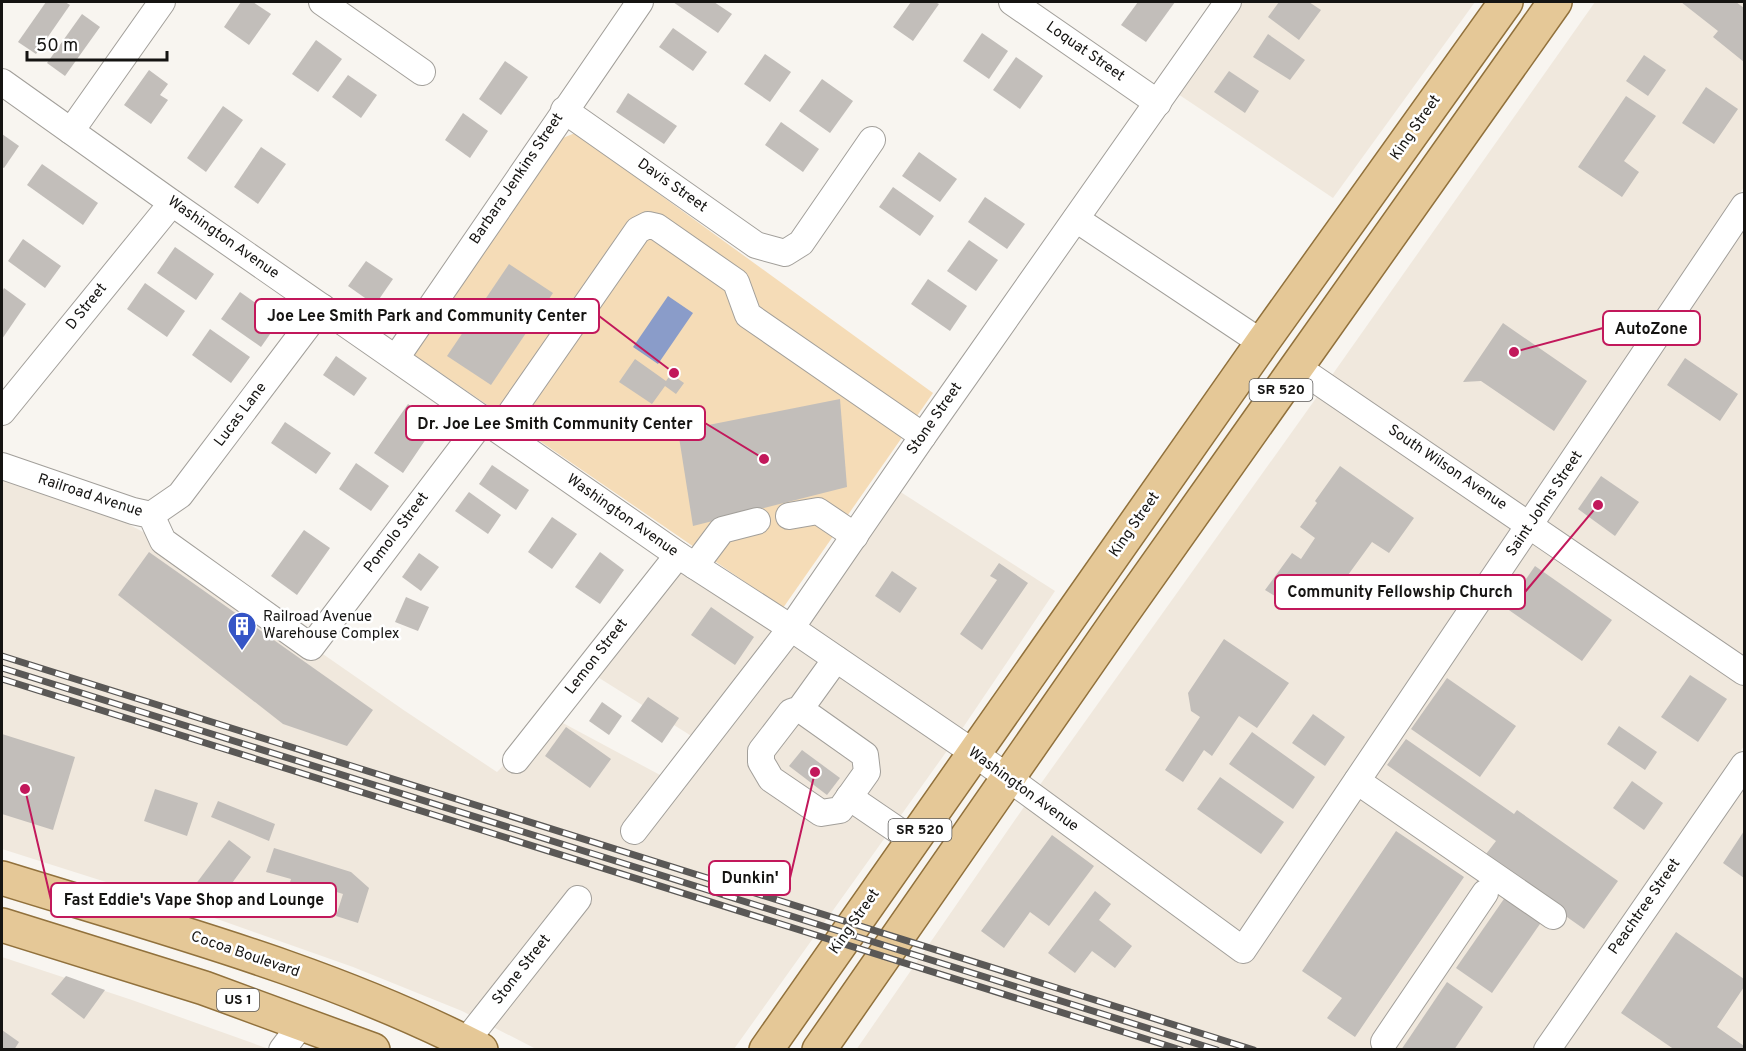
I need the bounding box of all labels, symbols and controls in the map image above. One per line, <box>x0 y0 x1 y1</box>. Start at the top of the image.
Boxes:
street label: Loquat Street <box>1042 18 1128 86</box>
scale bar <box>27 24 166 62</box>
text: 50 m <box>36 35 78 58</box>
street label: King Street <box>1387 92 1445 164</box>
street label: Barbara Jenkins Street <box>466 110 568 248</box>
street label: Davis Street <box>633 155 711 217</box>
street label: Washington Avenue <box>164 192 282 284</box>
street label: D Street <box>62 280 112 334</box>
callout: Joe Lee Smith Park and Community Center <box>255 299 599 333</box>
text: Joe Lee Smith Park and Community Center <box>267 307 587 327</box>
callout: AutoZone <box>1603 311 1700 345</box>
text: AutoZone <box>1614 320 1688 340</box>
street label: Lucas Lane <box>211 379 271 451</box>
street label: Stone Street <box>903 379 967 459</box>
road number: SR 520 <box>1250 379 1312 401</box>
callout: Dr. Joe Lee Smith Community Center <box>406 406 705 440</box>
text: Dr. Joe Lee Smith Community Center <box>417 415 693 435</box>
street label: South Wilson Avenue <box>1384 421 1510 515</box>
street label: Saint Johns Street <box>1503 447 1587 561</box>
street label: Railroad Avenue <box>35 470 145 522</box>
street label: Washington Avenue <box>563 470 681 562</box>
street label: Pomolo Street <box>360 489 434 577</box>
street label: King Street <box>1106 489 1164 561</box>
callout: Community Fellowship Church <box>1275 575 1525 609</box>
text: Community Fellowship Church <box>1287 583 1513 603</box>
place label: Railroad Avenue Warehouse Complex <box>263 608 400 644</box>
building icon: Railroad Avenue Warehouse Complex <box>226 610 258 652</box>
street label: Lemon Street <box>561 615 633 699</box>
street label: Washington Avenue <box>964 744 1082 836</box>
road number: SR 520 <box>888 819 952 841</box>
street label: Peachtree Street <box>1605 855 1685 959</box>
callout: Dunkin' <box>709 861 790 895</box>
text: Dunkin' <box>721 869 779 889</box>
callout: Fast Eddie's Vape Shop and Lounge <box>51 883 336 917</box>
street label: King Street <box>826 886 884 958</box>
text: Fast Eddie's Vape Shop and Lounge <box>64 891 324 911</box>
street label: Cocoa Boulevard <box>188 927 302 983</box>
street label: Stone Street <box>489 931 555 1009</box>
road number: US 1 <box>217 989 259 1011</box>

